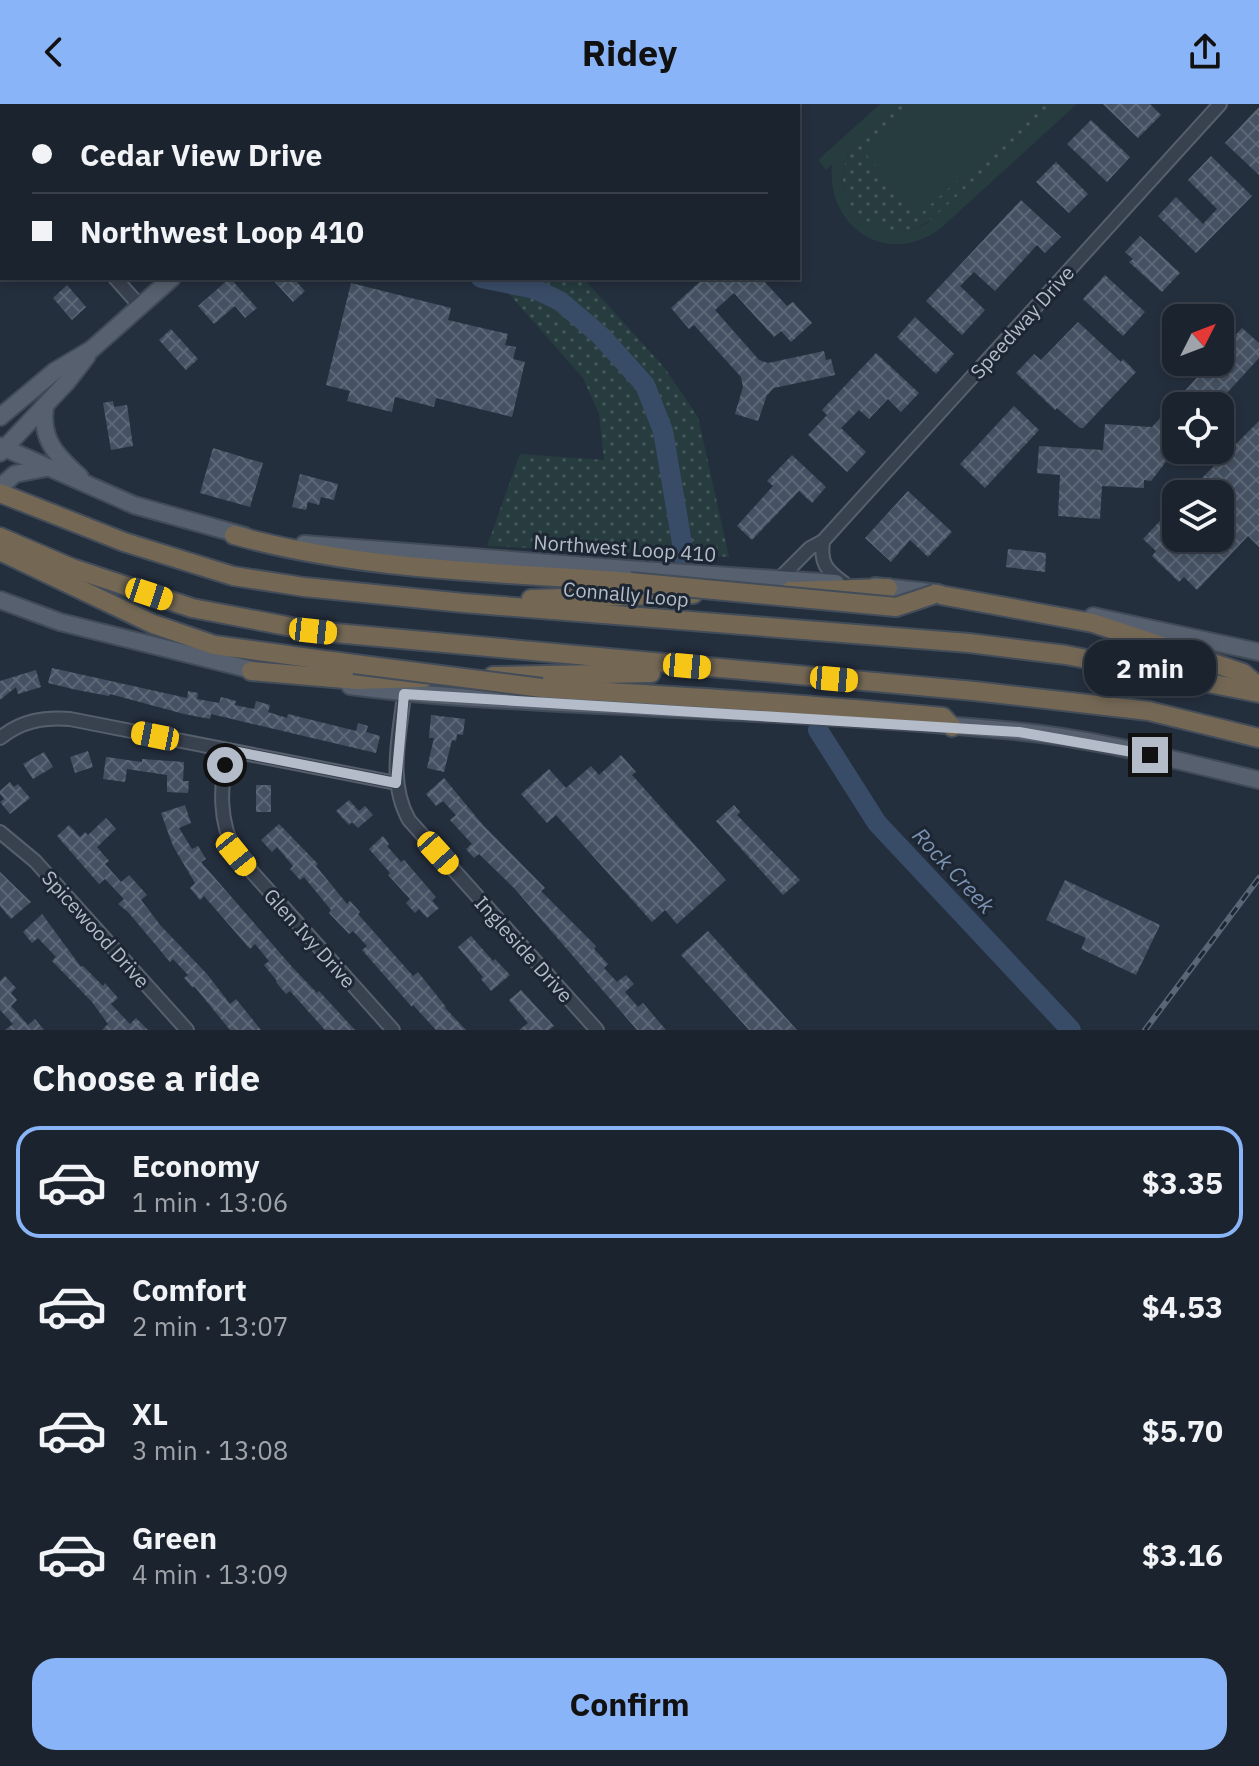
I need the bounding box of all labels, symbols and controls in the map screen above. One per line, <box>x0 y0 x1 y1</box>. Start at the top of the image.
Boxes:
text: Ridey <box>582 29 677 76</box>
icon: back <box>32 30 76 74</box>
icon: share <box>1183 30 1227 74</box>
text: Cedar View Drive <box>80 135 322 174</box>
text: Northwest Loop 410 <box>80 212 364 251</box>
street label: Speedway Drive <box>964 260 1080 384</box>
north arrow <box>1162 304 1234 376</box>
map controls <box>1162 304 1234 552</box>
button: locate <box>1162 392 1234 464</box>
button: layers <box>1162 480 1234 552</box>
street label: Northwest Loop 410 <box>533 528 717 568</box>
car <box>122 575 176 613</box>
street label: Connally Loop <box>562 575 690 613</box>
car <box>288 617 338 645</box>
callout: 2 min <box>1084 639 1216 695</box>
text: 2 min <box>1116 651 1184 685</box>
car <box>662 652 712 680</box>
car <box>809 665 859 693</box>
car <box>129 720 181 752</box>
route end <box>1132 737 1168 773</box>
route start <box>207 747 243 783</box>
water label: Rock Creek <box>907 821 1002 920</box>
car <box>413 827 463 879</box>
car <box>212 828 260 880</box>
street label: Spicewood Drive <box>36 864 156 994</box>
street label: Glen Ivy Drive <box>258 882 362 994</box>
street label: Ingleside Drive <box>469 890 579 1008</box>
text: Choose a ride <box>32 1054 260 1101</box>
icon: car <box>36 1146 108 1218</box>
text: Economy <box>132 1146 260 1185</box>
text: $3.35 <box>1142 1163 1223 1202</box>
text: 1 min · 13:06 <box>132 1185 288 1219</box>
icon: car <box>36 1270 108 1342</box>
text: Comfort <box>132 1270 247 1309</box>
text: $4.53 <box>1142 1287 1223 1326</box>
text: 2 min · 13:07 <box>132 1309 288 1343</box>
icon: car <box>36 1394 108 1466</box>
text: XL <box>132 1394 168 1433</box>
text: $5.70 <box>1142 1411 1223 1450</box>
text: 3 min · 13:08 <box>132 1433 288 1467</box>
icon: car <box>36 1518 108 1590</box>
text: Green <box>132 1518 217 1557</box>
text: $3.16 <box>1142 1535 1223 1574</box>
text: 4 min · 13:09 <box>132 1557 288 1591</box>
button: Confirm <box>32 1658 1227 1750</box>

